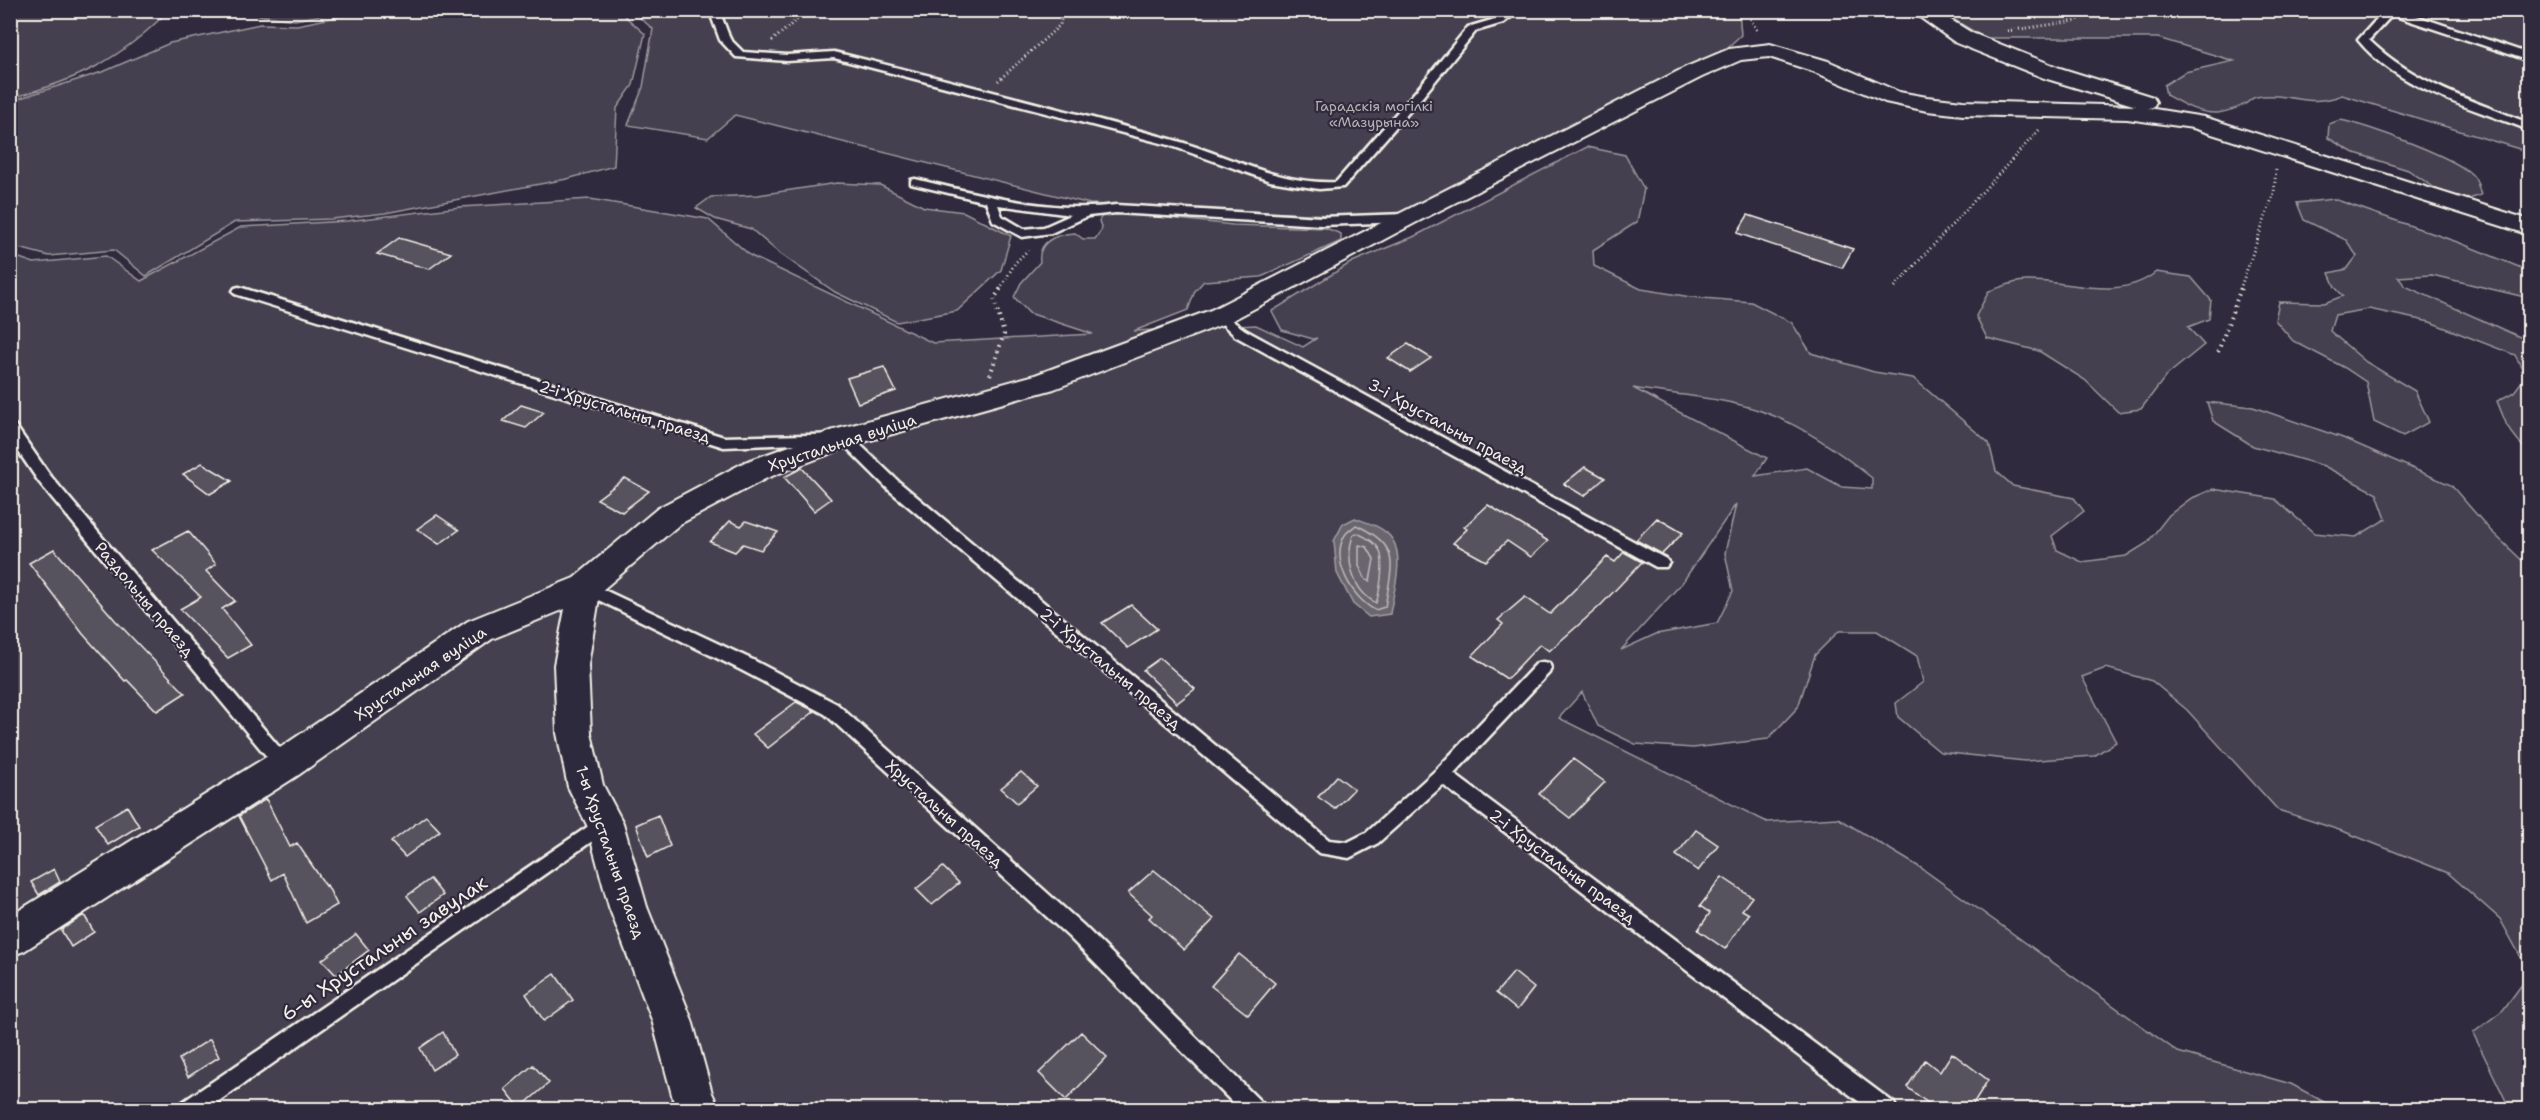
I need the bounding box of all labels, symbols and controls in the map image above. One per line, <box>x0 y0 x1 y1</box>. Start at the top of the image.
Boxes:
park label: Гарадскія могілкі «Мазурына» <box>1315 97 1433 131</box>
street label: 3-і Хрустальны праезд <box>1364 374 1531 479</box>
street label: 2-і Хрустальны праезд <box>536 375 713 448</box>
street label: Хрустальная вуліца <box>765 409 919 476</box>
street label: Раздольны праезд <box>90 537 199 661</box>
street label: 2-і Хрустальны праезд <box>1036 603 1186 734</box>
street label: Хрустальная вуліца <box>350 621 490 725</box>
street label: Хрустальны праезд <box>881 755 1008 872</box>
street label: 1-ы Хрустальны праезд <box>571 763 650 941</box>
street label: 2-і Хрустальны праезд <box>1485 804 1640 928</box>
street label: 6-ы Хрустальны завулак <box>276 869 492 1027</box>

